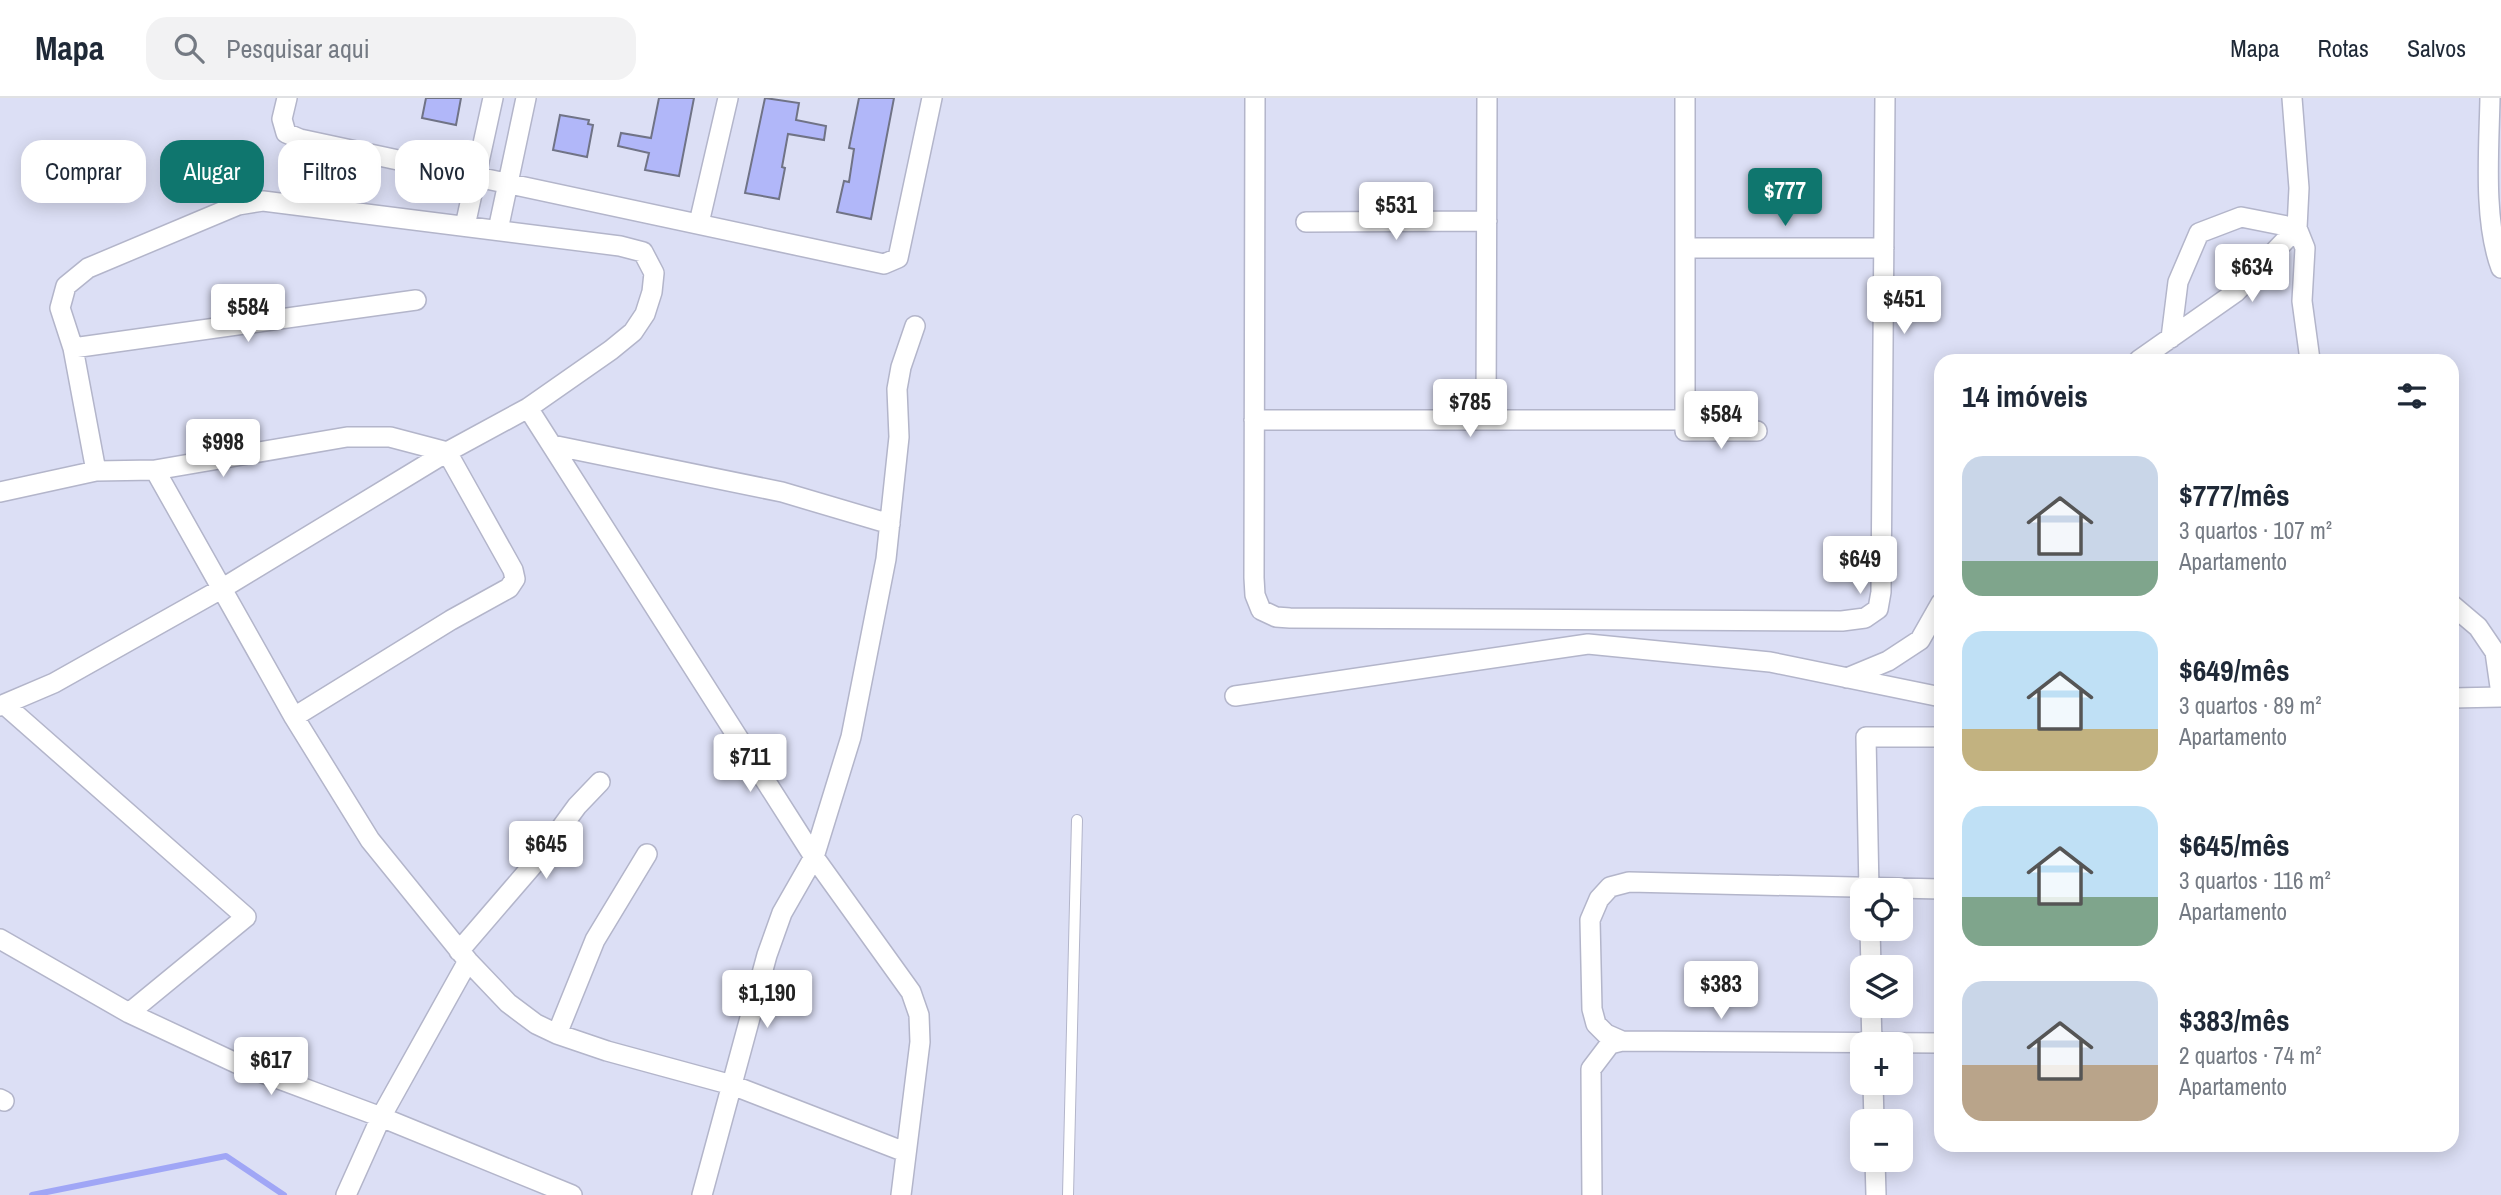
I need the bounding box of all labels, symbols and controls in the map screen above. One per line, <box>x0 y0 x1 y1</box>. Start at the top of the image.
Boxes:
search box <box>146 17 636 80</box>
text: Mapa <box>35 26 104 70</box>
icon: search <box>170 29 208 67</box>
text: Pesquisar aqui <box>226 31 370 66</box>
text: Mapa <box>2230 32 2280 64</box>
text: Rotas <box>2318 32 2369 64</box>
text: Salvos <box>2407 32 2466 64</box>
chip: Comprar <box>21 140 146 203</box>
chip: Alugar <box>160 140 264 203</box>
chip: Filtros <box>278 140 381 203</box>
chip: Novo <box>395 140 489 203</box>
pin: $777 <box>1744 169 1826 228</box>
text: $777 <box>1764 175 1806 206</box>
pin: $531 <box>1355 183 1437 242</box>
text: $531 <box>1375 189 1417 220</box>
pin: $634 <box>2211 244 2293 304</box>
text: $634 <box>2231 251 2273 282</box>
pin: $451 <box>1863 276 1945 336</box>
text: $451 <box>1883 283 1925 314</box>
pin: $584 <box>207 285 289 344</box>
text: $584 <box>227 291 269 322</box>
text: 14 imóveis <box>1962 376 2088 416</box>
icon: filters <box>2393 377 2431 415</box>
pin: $785 <box>1429 380 1511 439</box>
text: $785 <box>1449 386 1491 417</box>
pin: $584 <box>1680 392 1762 451</box>
text: $584 <box>1700 398 1742 429</box>
pin: $998 <box>182 420 264 479</box>
text: $998 <box>202 426 244 457</box>
text: $777/mês <box>2179 475 2290 515</box>
icon: home <box>2018 484 2102 568</box>
text: 3 quartos · 107 m² <box>2179 515 2332 546</box>
pin: $649 <box>1819 536 1901 596</box>
text: $649 <box>1839 543 1881 574</box>
text: Apartamento <box>2179 546 2287 577</box>
text: $649/mês <box>2179 650 2290 690</box>
icon: home <box>2018 659 2102 743</box>
text: 3 quartos · 89 m² <box>2179 690 2322 721</box>
text: Apartamento <box>2179 721 2287 752</box>
pin: $711 <box>709 734 791 794</box>
text: $711 <box>730 741 770 772</box>
pin: $645 <box>505 822 587 881</box>
text: $645/mês <box>2179 825 2290 865</box>
text: $645 <box>525 828 567 859</box>
icon: home <box>2018 834 2102 918</box>
text: 3 quartos · 116 m² <box>2179 865 2331 896</box>
map controls <box>1850 878 1913 1172</box>
button: locate <box>1850 878 1913 941</box>
text: Apartamento <box>2179 896 2287 927</box>
button: layers <box>1850 955 1913 1018</box>
pin: $383 <box>1680 962 1762 1021</box>
text: $383 <box>1700 968 1742 999</box>
pin: $1,190 <box>710 970 824 1030</box>
text: $1,190 <box>738 977 796 1008</box>
text: $383/mês <box>2179 1000 2290 1040</box>
icon: home <box>2018 1009 2102 1093</box>
button: + <box>1850 1032 1913 1095</box>
pin: $617 <box>230 1038 312 1097</box>
text: 2 quartos · 74 m² <box>2179 1040 2322 1071</box>
text: $617 <box>250 1044 292 1075</box>
text: Apartamento <box>2179 1071 2287 1102</box>
button: − <box>1850 1109 1913 1172</box>

